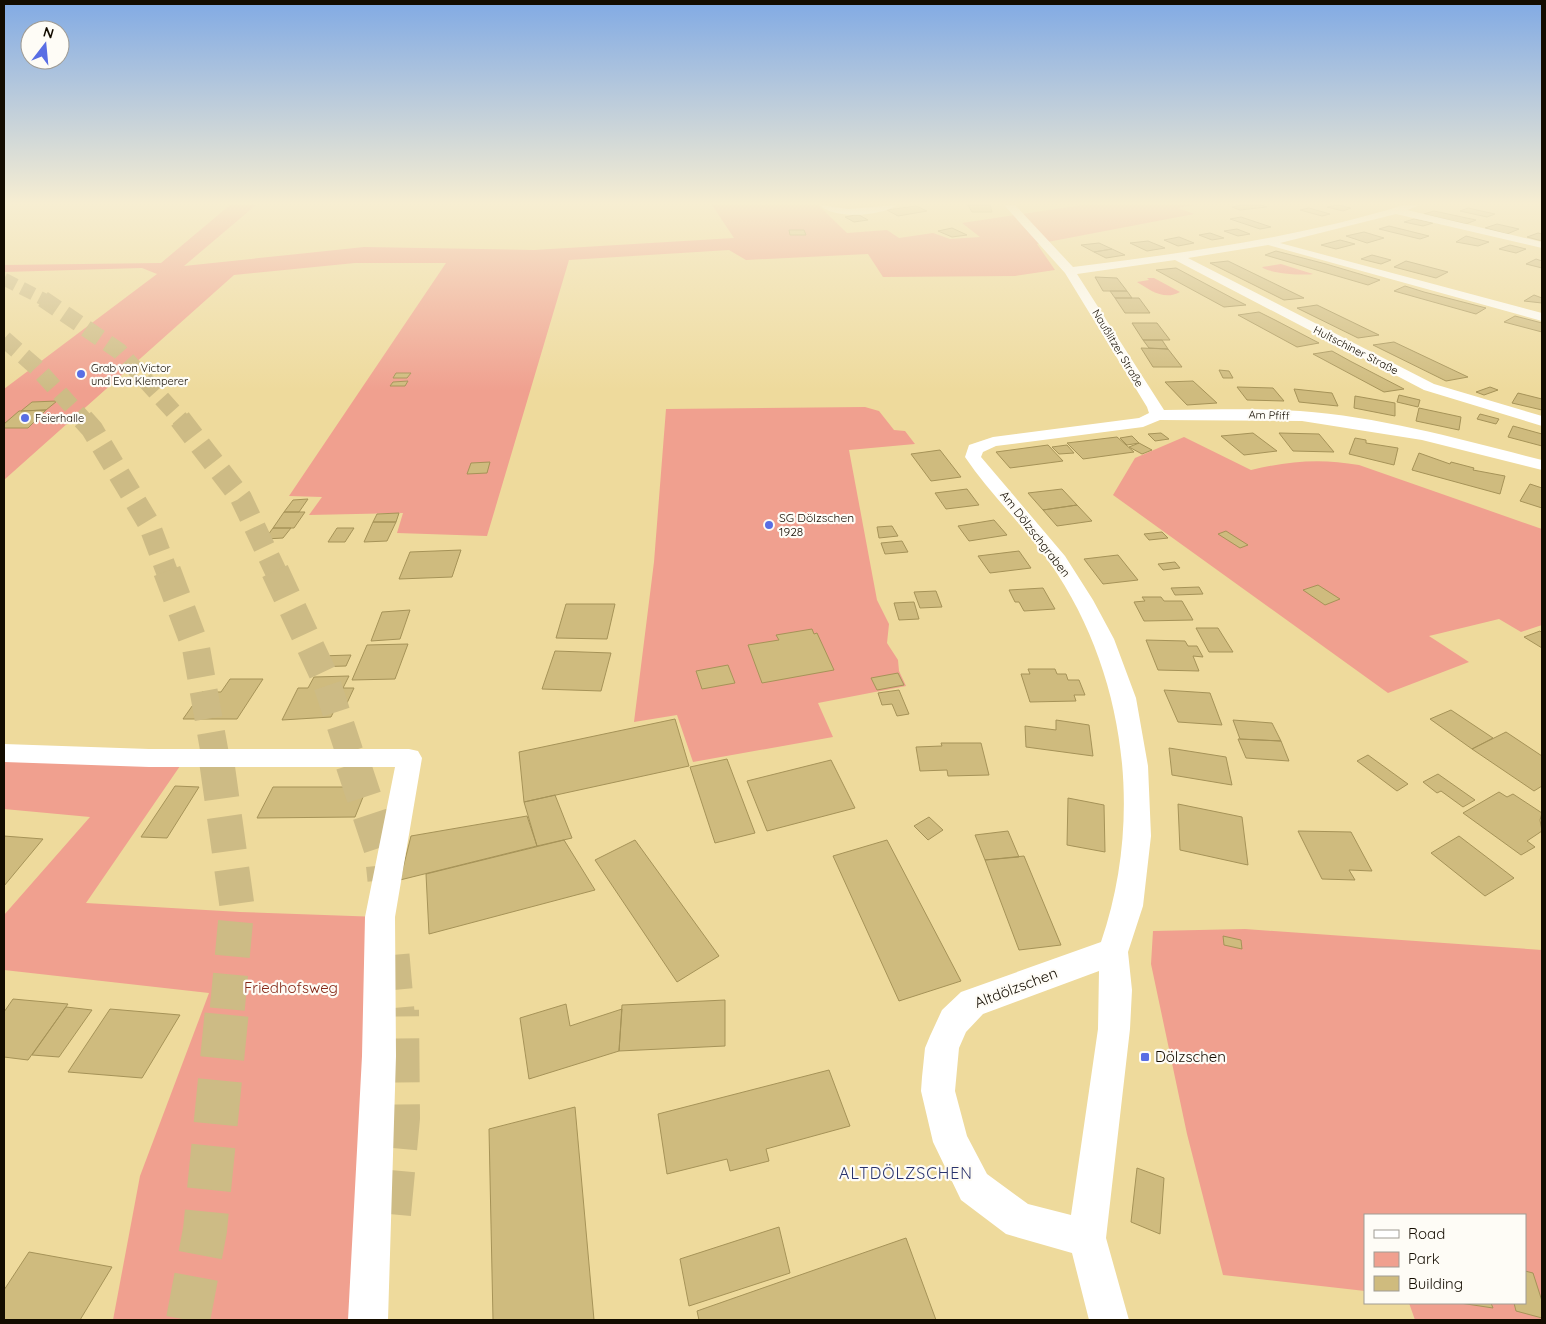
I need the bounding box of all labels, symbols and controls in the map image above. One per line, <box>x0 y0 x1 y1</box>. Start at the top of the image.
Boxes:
north arrow <box>20 20 70 70</box>
text: N <box>41 22 56 43</box>
street label: Naußlitzer Straße <box>1089 307 1147 389</box>
street label: Hultschiner Straße <box>1311 323 1401 377</box>
place label: Grab von Victor und Eva Klemperer <box>91 361 189 388</box>
marker: Grab von Victor und Eva Klemperer <box>75 368 87 380</box>
street label: Am Pfiff <box>1248 407 1290 423</box>
place label: Feierhalle <box>35 411 84 425</box>
marker: Feierhalle <box>19 412 31 424</box>
street label: Am Dölzschgraben <box>997 488 1074 580</box>
place label: SG Dölzschen 1928 <box>779 510 854 539</box>
marker: SG Dölzschen 1928 <box>763 519 775 531</box>
street label: Altdölzschen <box>972 963 1060 1012</box>
park label: Friedhofsweg <box>244 978 338 997</box>
place label: Dölzschen <box>1155 1047 1226 1066</box>
marker: Dölzschen <box>1139 1051 1151 1063</box>
district label: ALTDÖLZSCHEN <box>839 1163 973 1183</box>
legend <box>1364 1214 1526 1304</box>
text: Road <box>1408 1224 1445 1243</box>
text: Park <box>1408 1249 1440 1268</box>
text: Building <box>1408 1274 1463 1293</box>

